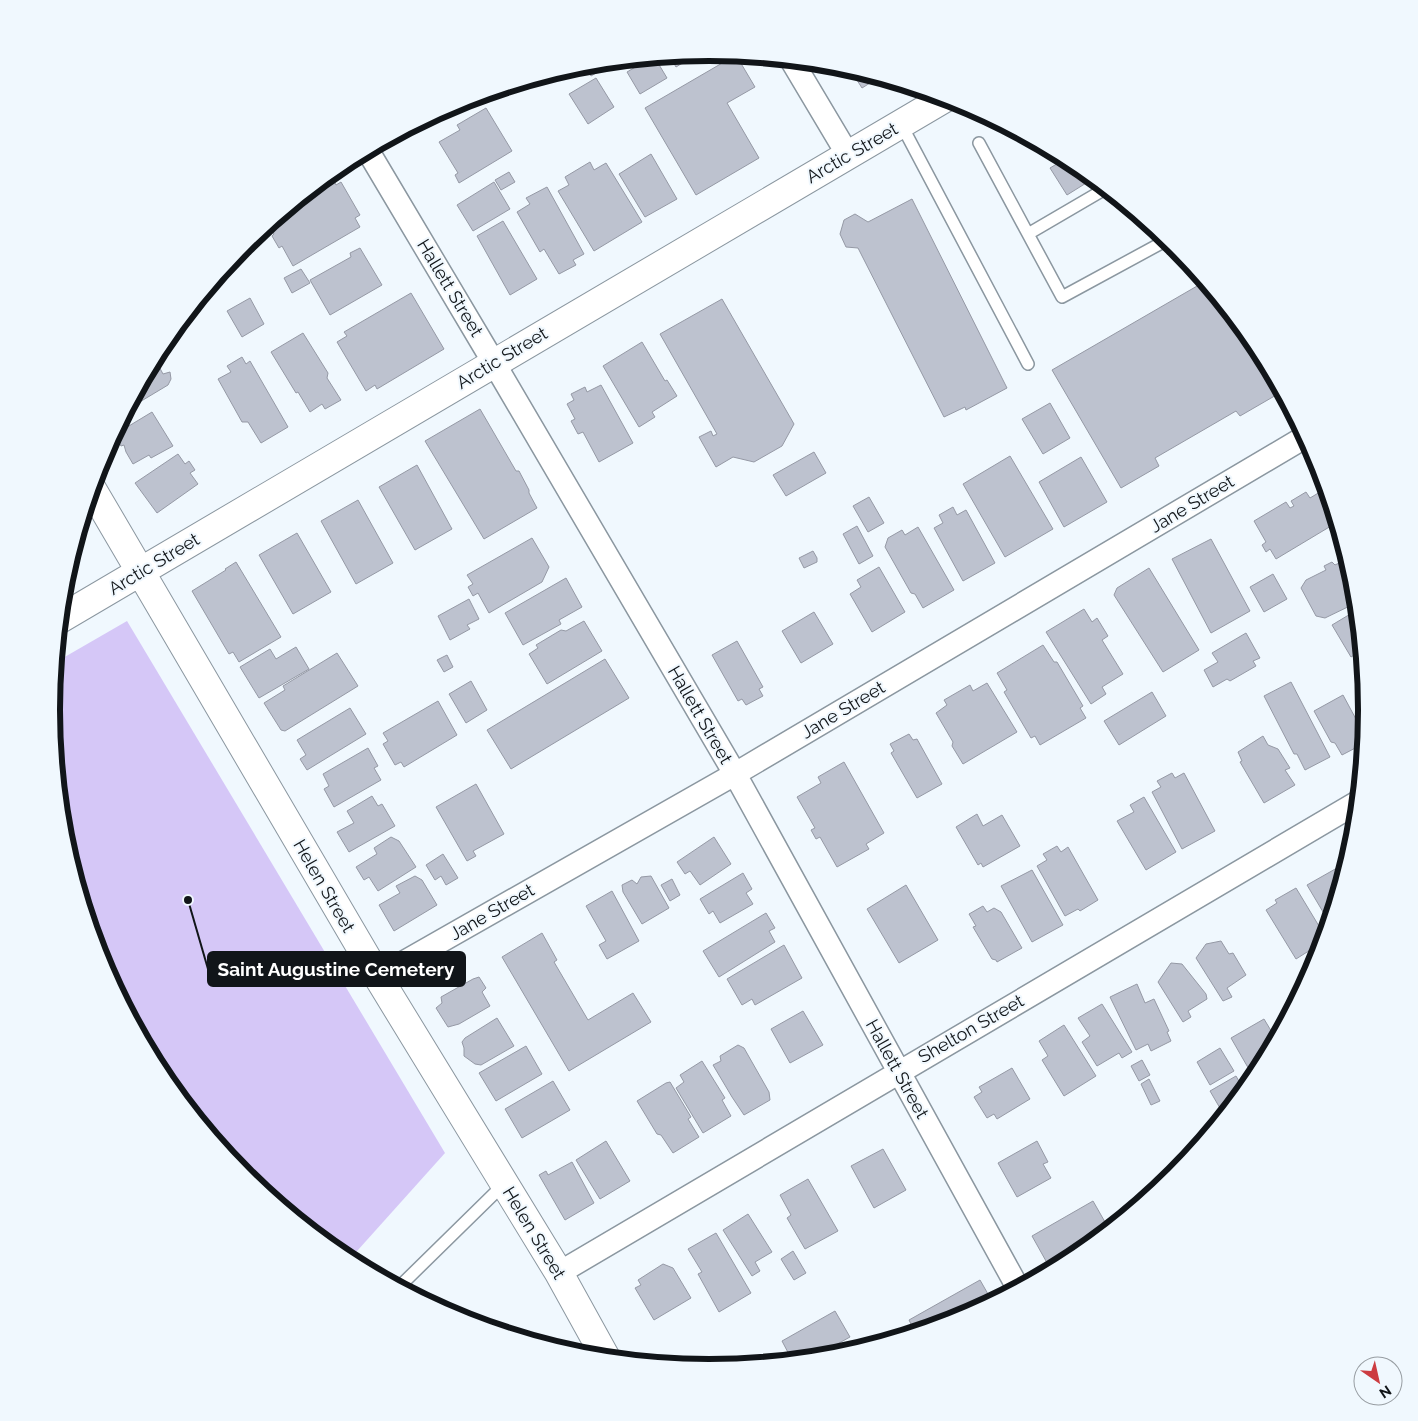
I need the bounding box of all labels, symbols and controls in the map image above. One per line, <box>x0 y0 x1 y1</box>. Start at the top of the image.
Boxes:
street label: Arctic Street <box>802 118 901 187</box>
street label: Hallett Street <box>413 235 488 340</box>
street label: Arctic Street <box>452 322 551 393</box>
street label: Jane Street <box>1146 470 1237 537</box>
street label: Arctic Street <box>104 528 203 599</box>
street label: Hallett Street <box>664 662 737 768</box>
street label: Jane Street <box>797 676 888 743</box>
street label: Helen Street <box>289 835 360 936</box>
street label: Jane Street <box>446 879 538 944</box>
callout: Saint Augustine Cemetery <box>208 952 465 986</box>
text: Saint Augustine Cemetery <box>218 958 455 980</box>
street label: Shelton Street <box>914 990 1027 1067</box>
street label: Hallett Street <box>862 1016 933 1122</box>
street label: Helen Street <box>499 1183 570 1283</box>
north arrow <box>1353 1356 1403 1406</box>
text: N <box>1376 1382 1394 1401</box>

